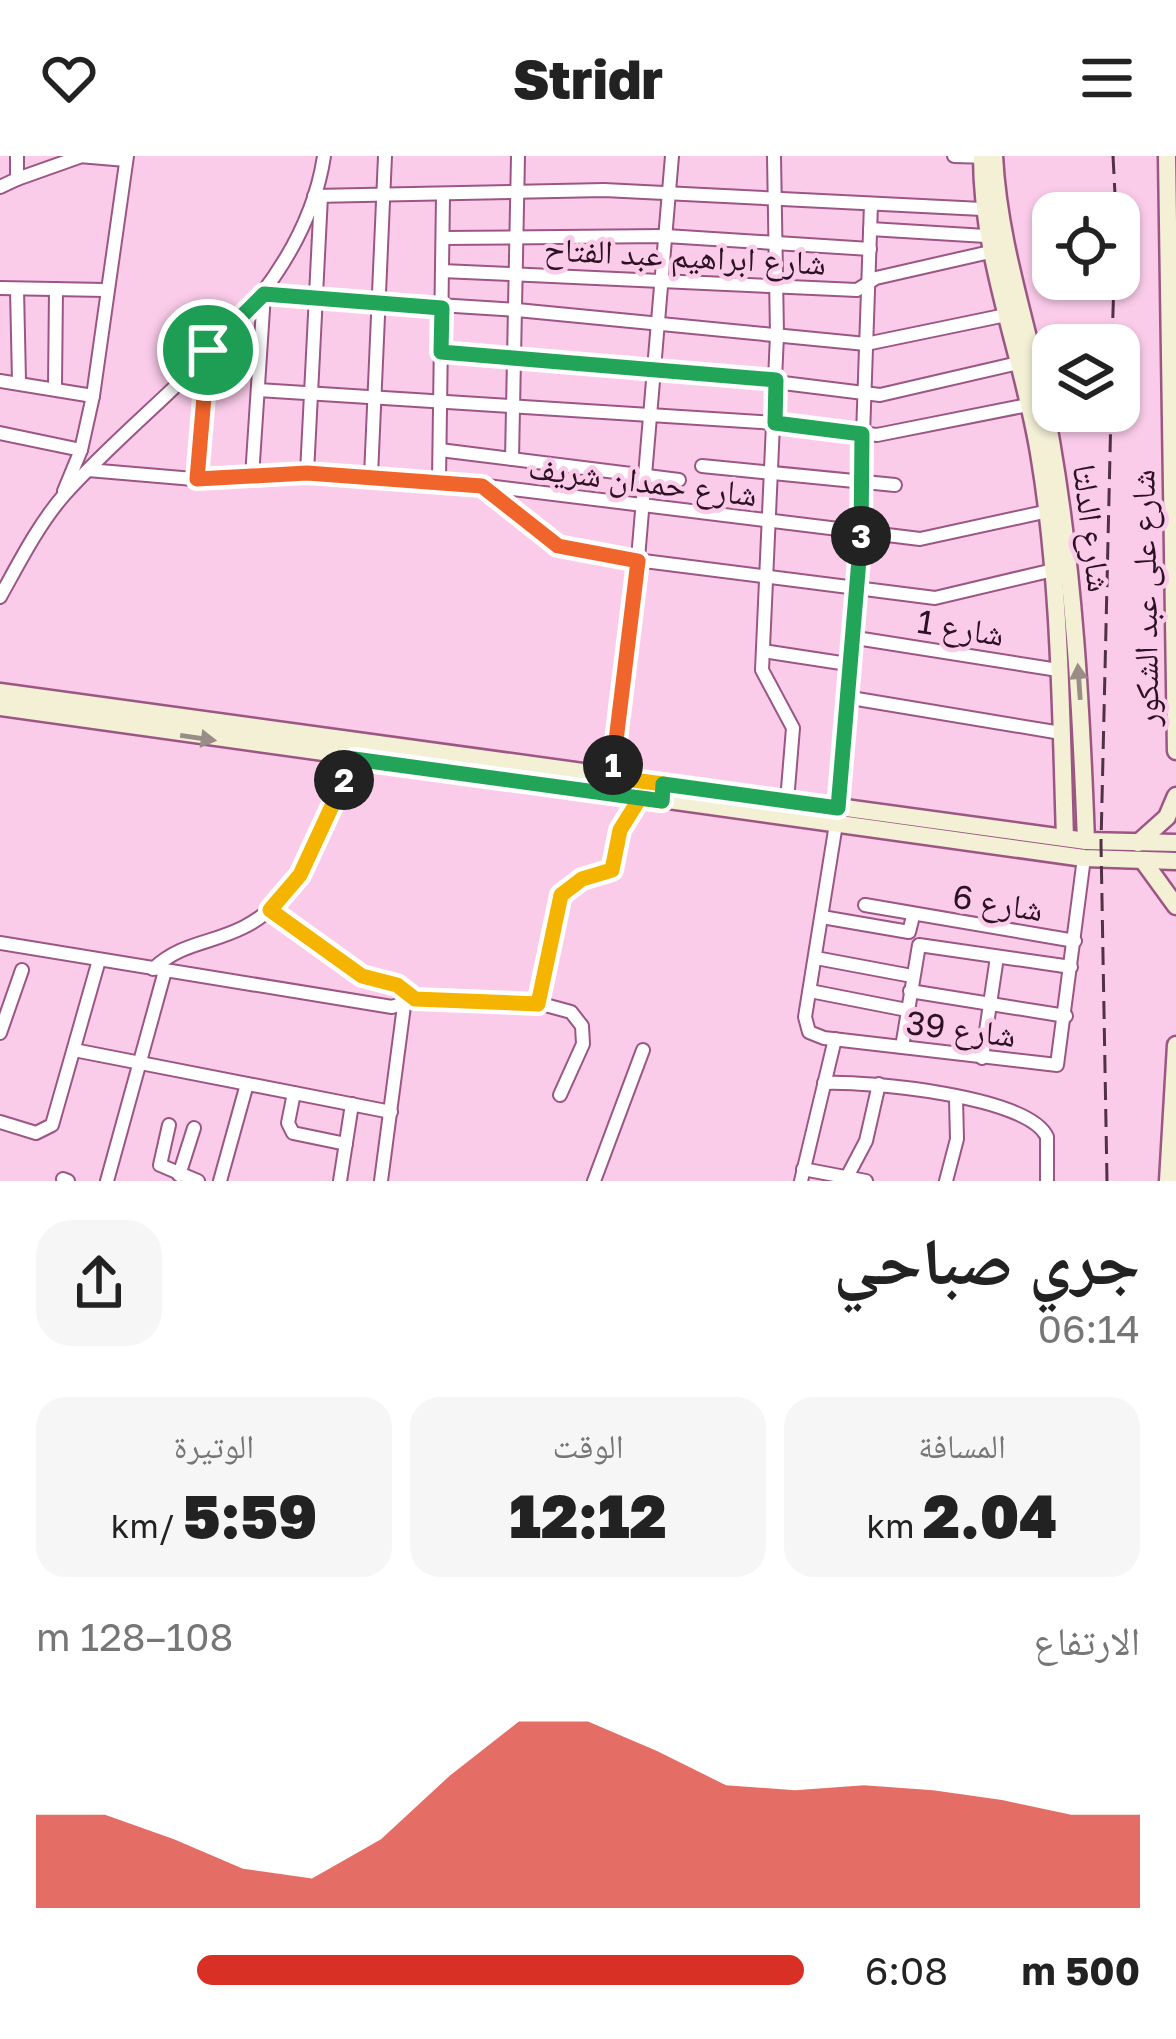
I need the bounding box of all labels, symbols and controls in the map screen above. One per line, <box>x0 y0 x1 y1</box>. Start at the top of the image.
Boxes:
icon: heart <box>36 45 102 111</box>
icon: menu <box>1074 45 1140 111</box>
text: Stridr <box>513 46 663 111</box>
map controls <box>1032 192 1140 432</box>
button: locate <box>1032 192 1140 300</box>
street label: شارع ابراهيم عبد الفتاح <box>543 228 827 286</box>
pin <box>157 299 259 401</box>
icon: arrive <box>175 317 241 383</box>
button: layers <box>1032 324 1140 432</box>
street label: شارع حمدان شريف <box>526 447 760 515</box>
street label: شارع الدلتا <box>1064 462 1120 594</box>
street label: شارع على عبد الشكور <box>1122 469 1168 728</box>
pin: 3 <box>831 506 891 566</box>
text: 3 <box>851 516 871 555</box>
street label: شارع 1 <box>915 601 1007 655</box>
one-way arrow <box>1070 663 1089 700</box>
one-way arrow <box>180 729 218 748</box>
pin: 1 <box>583 735 643 795</box>
text: 1 <box>605 745 622 784</box>
pin: 2 <box>314 750 374 810</box>
text: 2 <box>334 760 354 799</box>
street label: شارع 6 <box>950 876 1046 930</box>
street label: شارع 39 <box>904 1002 1018 1056</box>
button: share <box>36 1220 162 1346</box>
text: جري صباحي <box>833 1220 1140 1300</box>
text: 06:14 <box>1038 1305 1140 1352</box>
text: الوتيرة <box>174 1426 254 1465</box>
text: الوقت <box>552 1426 624 1465</box>
text: المسافة <box>918 1426 1006 1465</box>
text: 5:59 <box>183 1479 317 1551</box>
text: 12:12 <box>509 1479 667 1551</box>
text: 2.04 <box>923 1479 1057 1551</box>
text: /km <box>111 1506 183 1545</box>
text: km <box>867 1506 923 1545</box>
text: 108–128 m <box>36 1613 233 1660</box>
text: الارتفاع <box>1034 1617 1140 1664</box>
text: 6:08 <box>865 1947 948 1994</box>
text: 500 m <box>1022 1947 1140 1994</box>

